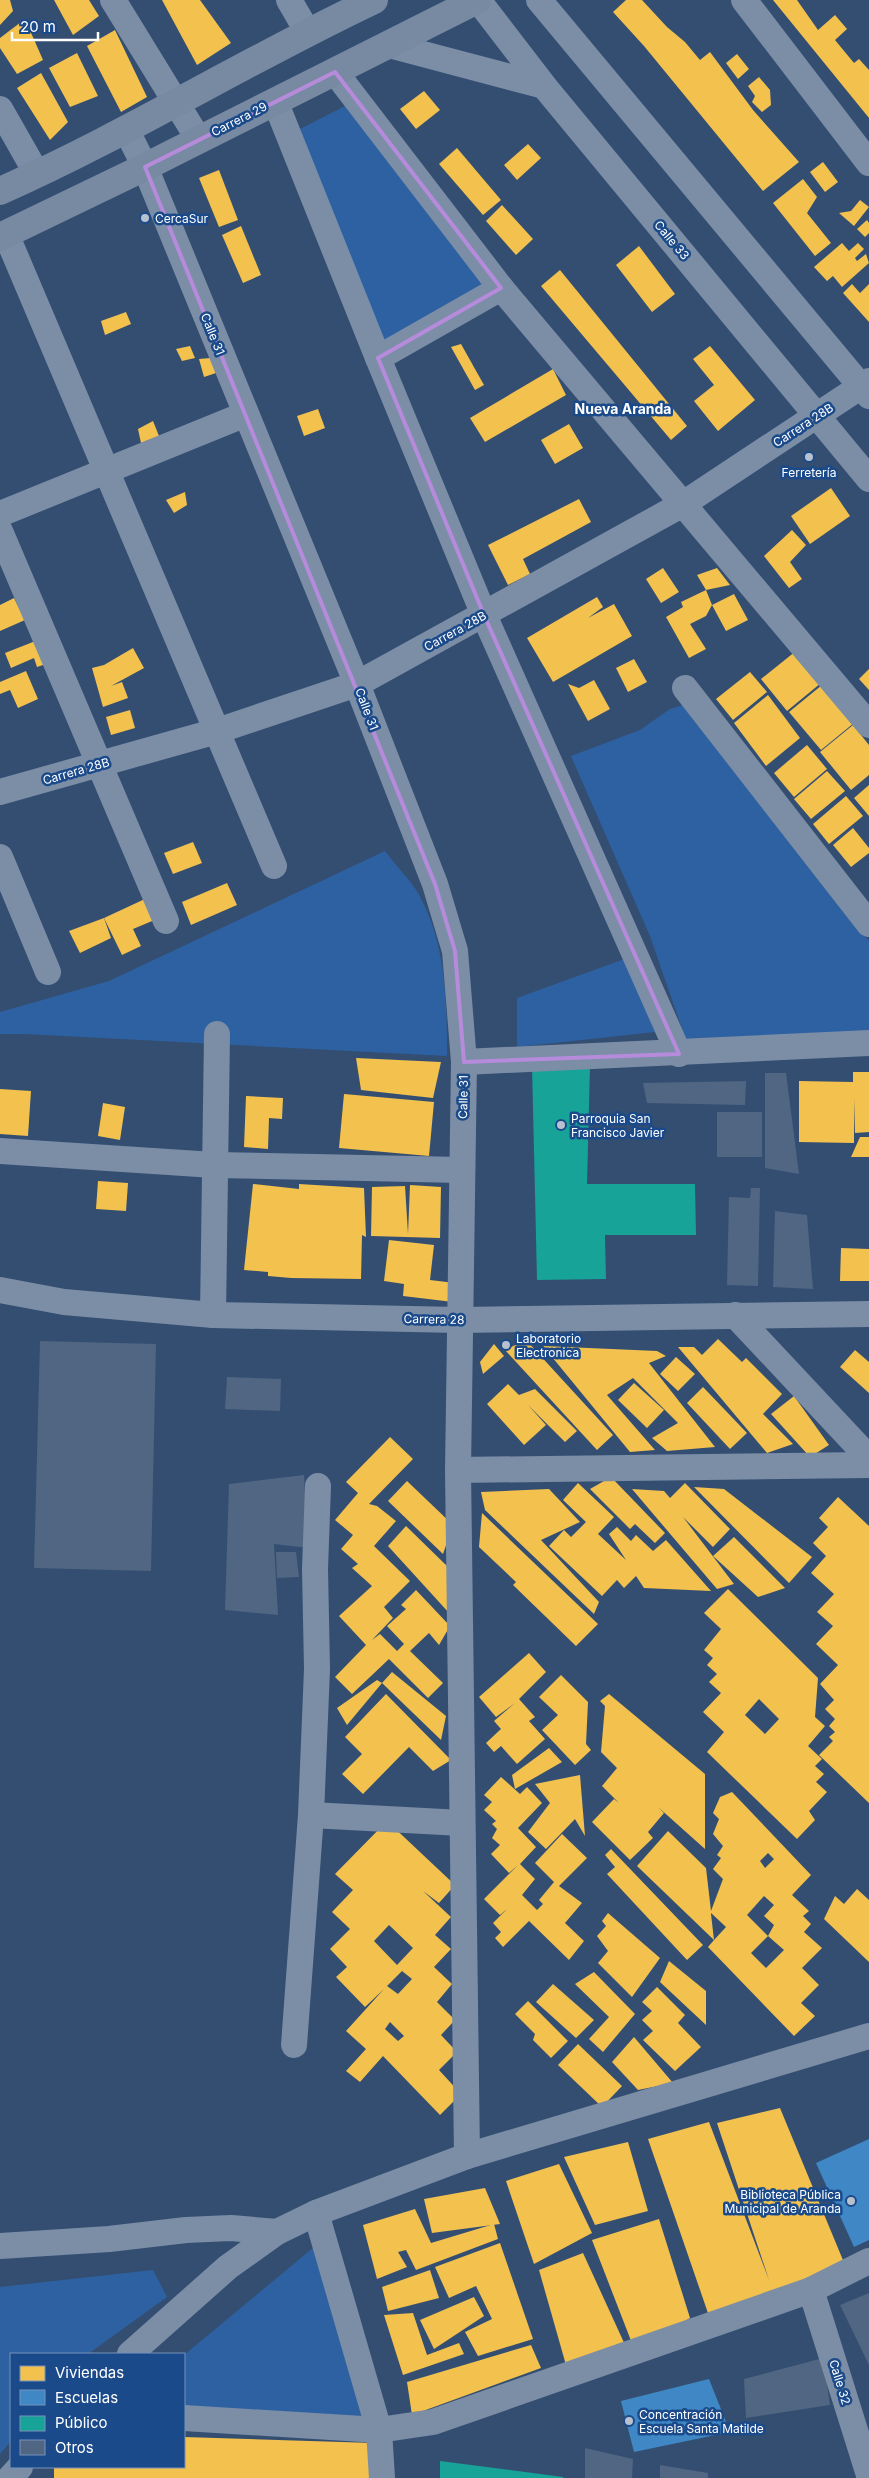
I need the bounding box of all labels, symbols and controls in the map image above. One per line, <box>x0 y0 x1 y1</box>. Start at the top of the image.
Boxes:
scale bar <box>12 10 99 42</box>
text: 20 m <box>20 17 56 36</box>
street label: Carrera 29 <box>208 98 270 140</box>
place label: CercaSur <box>155 211 209 226</box>
marker: CercaSur <box>139 212 151 224</box>
street label: Calle 33 <box>651 217 693 263</box>
street label: Calle 31 <box>198 311 228 357</box>
district label: Nueva Aranda <box>575 400 671 417</box>
street label: Carrera 28B <box>770 400 836 450</box>
marker: Ferretería <box>803 451 815 463</box>
place label: Ferretería <box>782 465 836 480</box>
street label: Carrera 28B <box>421 608 489 654</box>
street label: Calle 31 <box>352 686 382 732</box>
street label: Carrera 28B <box>41 754 111 788</box>
street label: Calle 31 <box>455 1075 471 1119</box>
place label: Parroquia San Francisco Javier <box>571 1111 665 1140</box>
marker: Parroquia San Francisco Javier <box>555 1119 567 1131</box>
street label: Carrera 28 <box>403 1311 465 1327</box>
place label: Laboratorio Electronica <box>516 1331 581 1360</box>
marker: Laboratorio Electronica <box>500 1339 512 1351</box>
place label: Biblioteca Pública Municipal de Aranda <box>724 2187 841 2216</box>
marker: Biblioteca Pública Municipal de Aranda <box>845 2195 857 2207</box>
legend <box>10 2353 185 2468</box>
street label: Calle 32 <box>826 2358 854 2406</box>
text: Viviendas <box>55 2363 124 2382</box>
text: Escuelas <box>55 2388 118 2407</box>
place label: Concentración Escuela Santa Matilde <box>639 2407 764 2436</box>
text: Público <box>55 2413 107 2432</box>
marker: Concentración Escuela Santa Matilde <box>623 2415 635 2427</box>
text: Otros <box>55 2438 94 2457</box>

